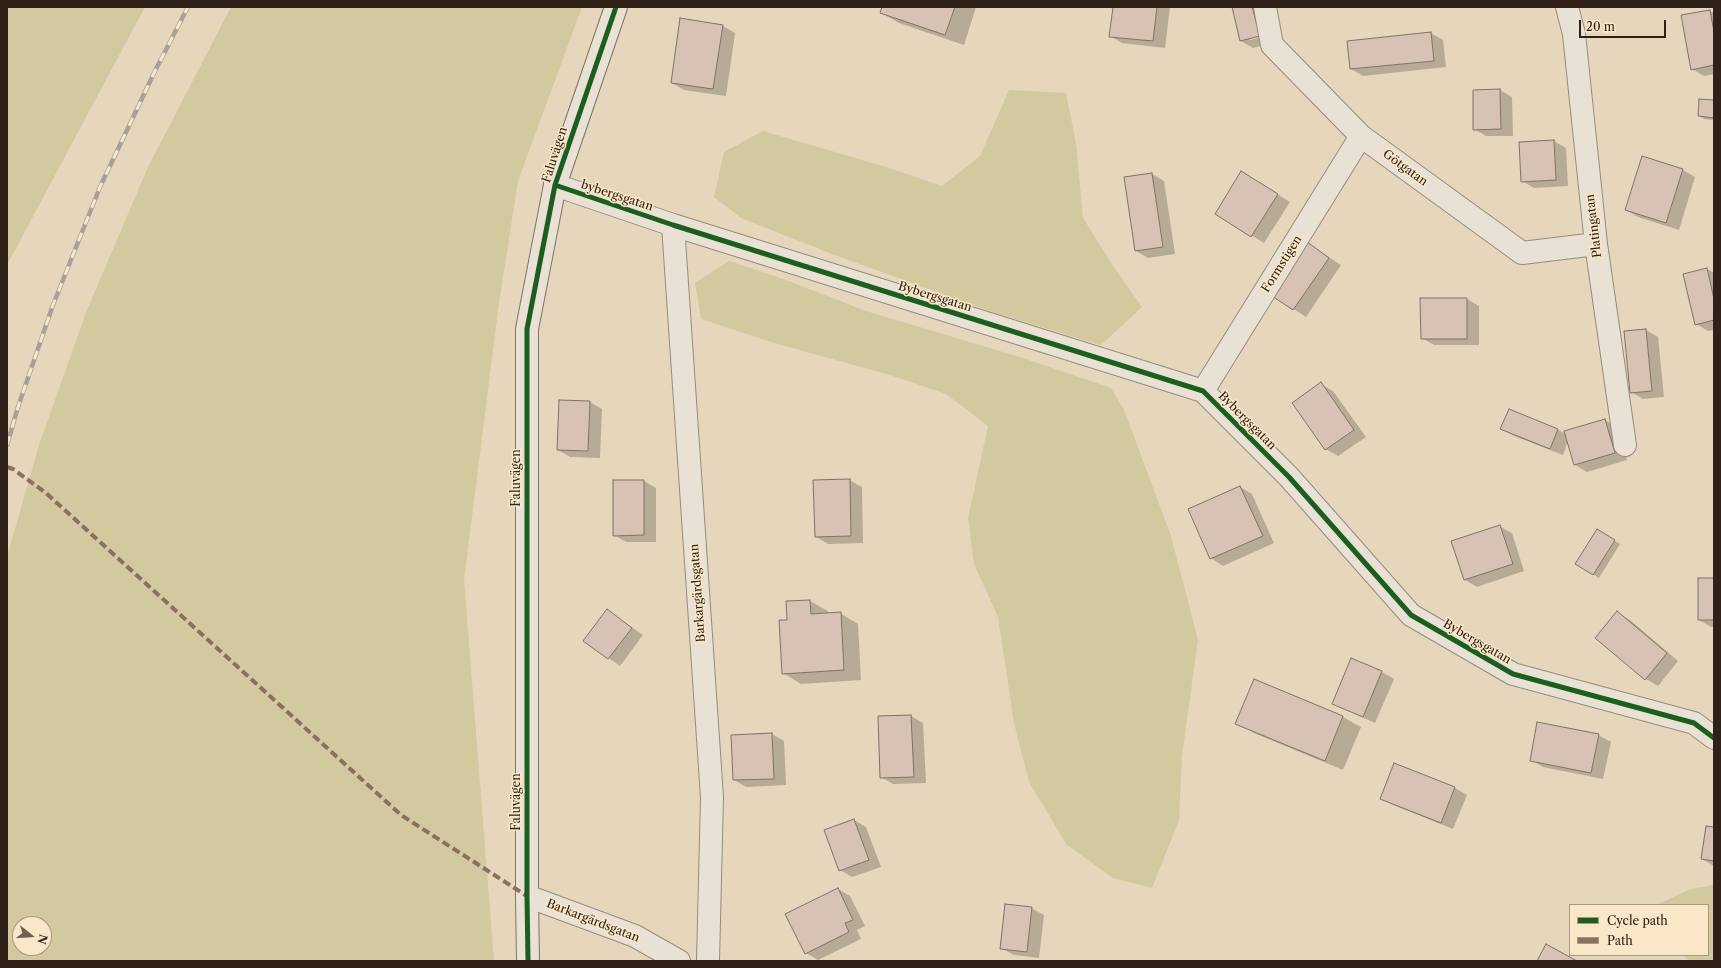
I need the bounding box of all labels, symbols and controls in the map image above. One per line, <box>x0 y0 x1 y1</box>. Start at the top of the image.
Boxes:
scale bar <box>1581 12 1668 38</box>
text: 20 m <box>1586 19 1615 34</box>
street label: Faluvägen <box>539 125 571 185</box>
street label: Götgatan <box>1380 147 1430 189</box>
street label: bybergsgatan <box>579 178 655 214</box>
street label: Platingatan <box>1583 193 1605 259</box>
street label: Formstigen <box>1259 233 1305 295</box>
street label: Bybergsgatan <box>896 279 974 315</box>
street label: Bybergsgatan <box>1215 389 1279 453</box>
street label: Faluvägen <box>510 449 524 507</box>
street label: Barkargärdsgatan <box>687 543 709 643</box>
street label: Bybergsgatan <box>1440 617 1514 667</box>
street label: Faluvägen <box>510 773 524 831</box>
street label: Barkargärdsgatan <box>544 897 642 945</box>
legend <box>1569 904 1709 956</box>
text: Cycle path <box>1607 913 1668 928</box>
north arrow <box>12 916 52 956</box>
text: N <box>34 933 51 946</box>
text: Path <box>1607 933 1633 948</box>

